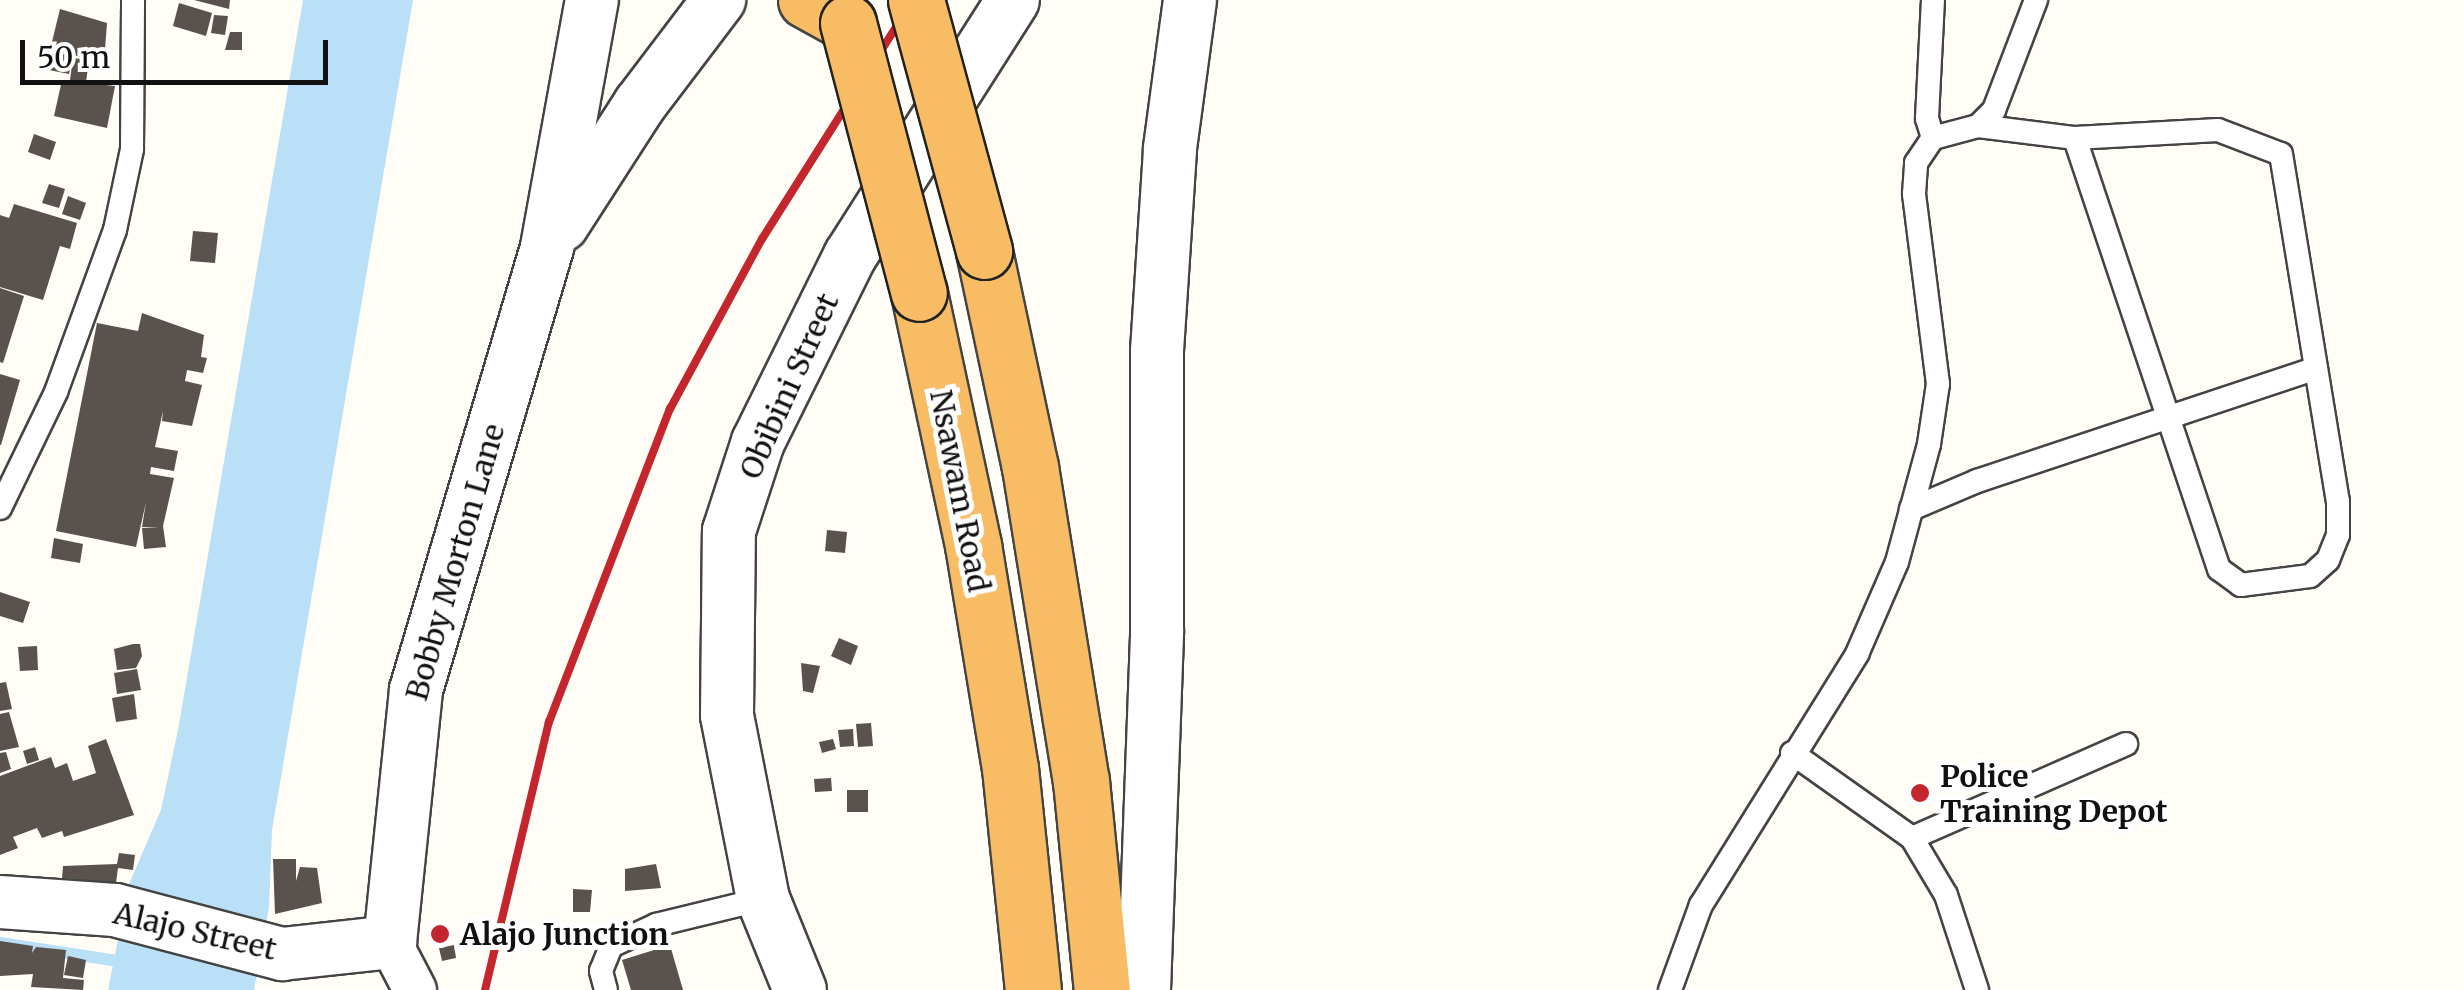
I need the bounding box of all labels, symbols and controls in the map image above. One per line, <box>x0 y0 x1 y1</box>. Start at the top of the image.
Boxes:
scale bar <box>25 20 332 82</box>
text: 50 m <box>37 38 110 76</box>
street label: Obibini Street <box>732 288 846 484</box>
street label: Nsawam Road <box>923 387 997 595</box>
street label: Bobby Morton Lane <box>398 420 512 704</box>
place label: Police Training Depot <box>1940 758 2167 828</box>
marker: Police Training Depot <box>1909 782 1931 804</box>
street label: Alajo Street <box>110 895 280 967</box>
place label: Alajo Junction <box>460 916 669 952</box>
marker: Alajo Junction <box>429 923 451 945</box>

